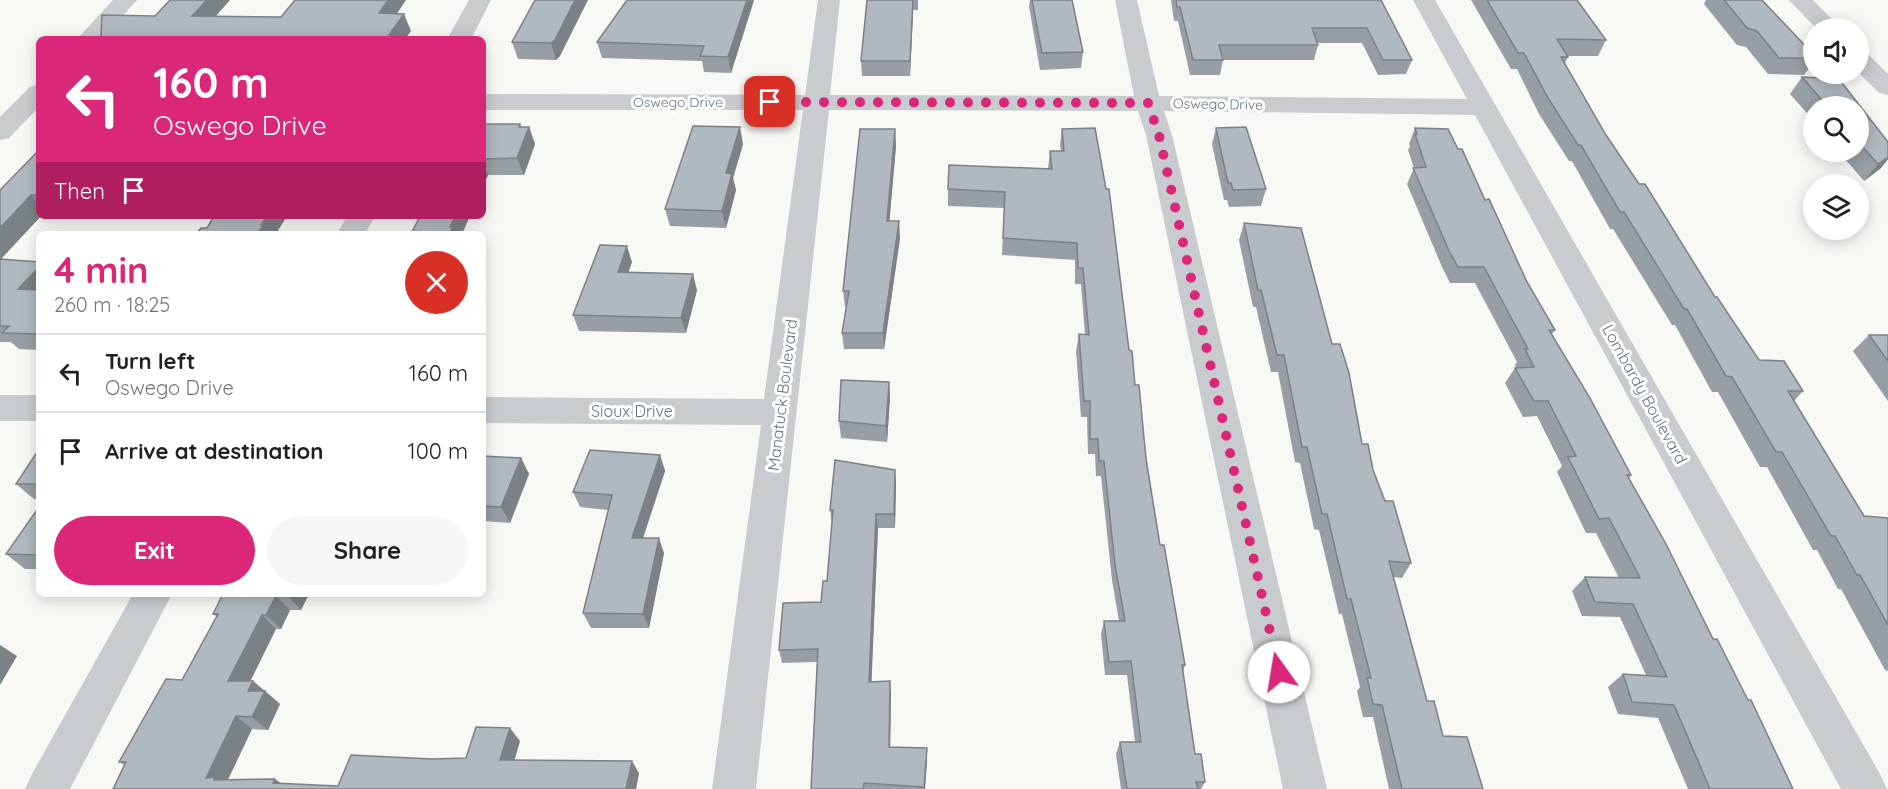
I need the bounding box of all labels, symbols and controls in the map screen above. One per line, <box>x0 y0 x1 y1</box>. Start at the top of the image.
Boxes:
map controls <box>1803 18 1869 240</box>
button: sound <box>1803 18 1869 84</box>
text: 160 m <box>153 56 269 109</box>
icon: left <box>54 60 132 138</box>
pin <box>744 76 795 127</box>
icon: arrive <box>753 85 786 118</box>
street label: Oswego Drive <box>633 93 723 111</box>
street label: Oswego Drive <box>1173 94 1263 114</box>
button: search <box>1803 96 1869 162</box>
text: Oswego Drive <box>153 108 327 142</box>
icon: arrive <box>117 174 150 207</box>
button: layers <box>1803 174 1869 240</box>
text: Then <box>54 177 105 205</box>
text: 4 min <box>54 247 148 292</box>
button: close <box>405 251 468 314</box>
text: 260 m · 18:25 <box>54 292 170 317</box>
street label: Manatuck Boulevard <box>763 318 801 472</box>
street label: Lombardy Boulevard <box>1598 321 1692 467</box>
text: Turn left <box>105 347 195 375</box>
icon: left <box>54 357 87 390</box>
text: 160 m <box>409 359 468 387</box>
text: Oswego Drive <box>105 375 234 400</box>
street label: Sioux Drive <box>591 401 673 421</box>
icon: arrive <box>54 435 87 468</box>
text: Arrive at destination <box>105 437 323 465</box>
text: 100 m <box>408 437 468 465</box>
button: Exit <box>54 516 255 585</box>
button: Share <box>267 516 468 585</box>
position arrow <box>1247 640 1311 704</box>

